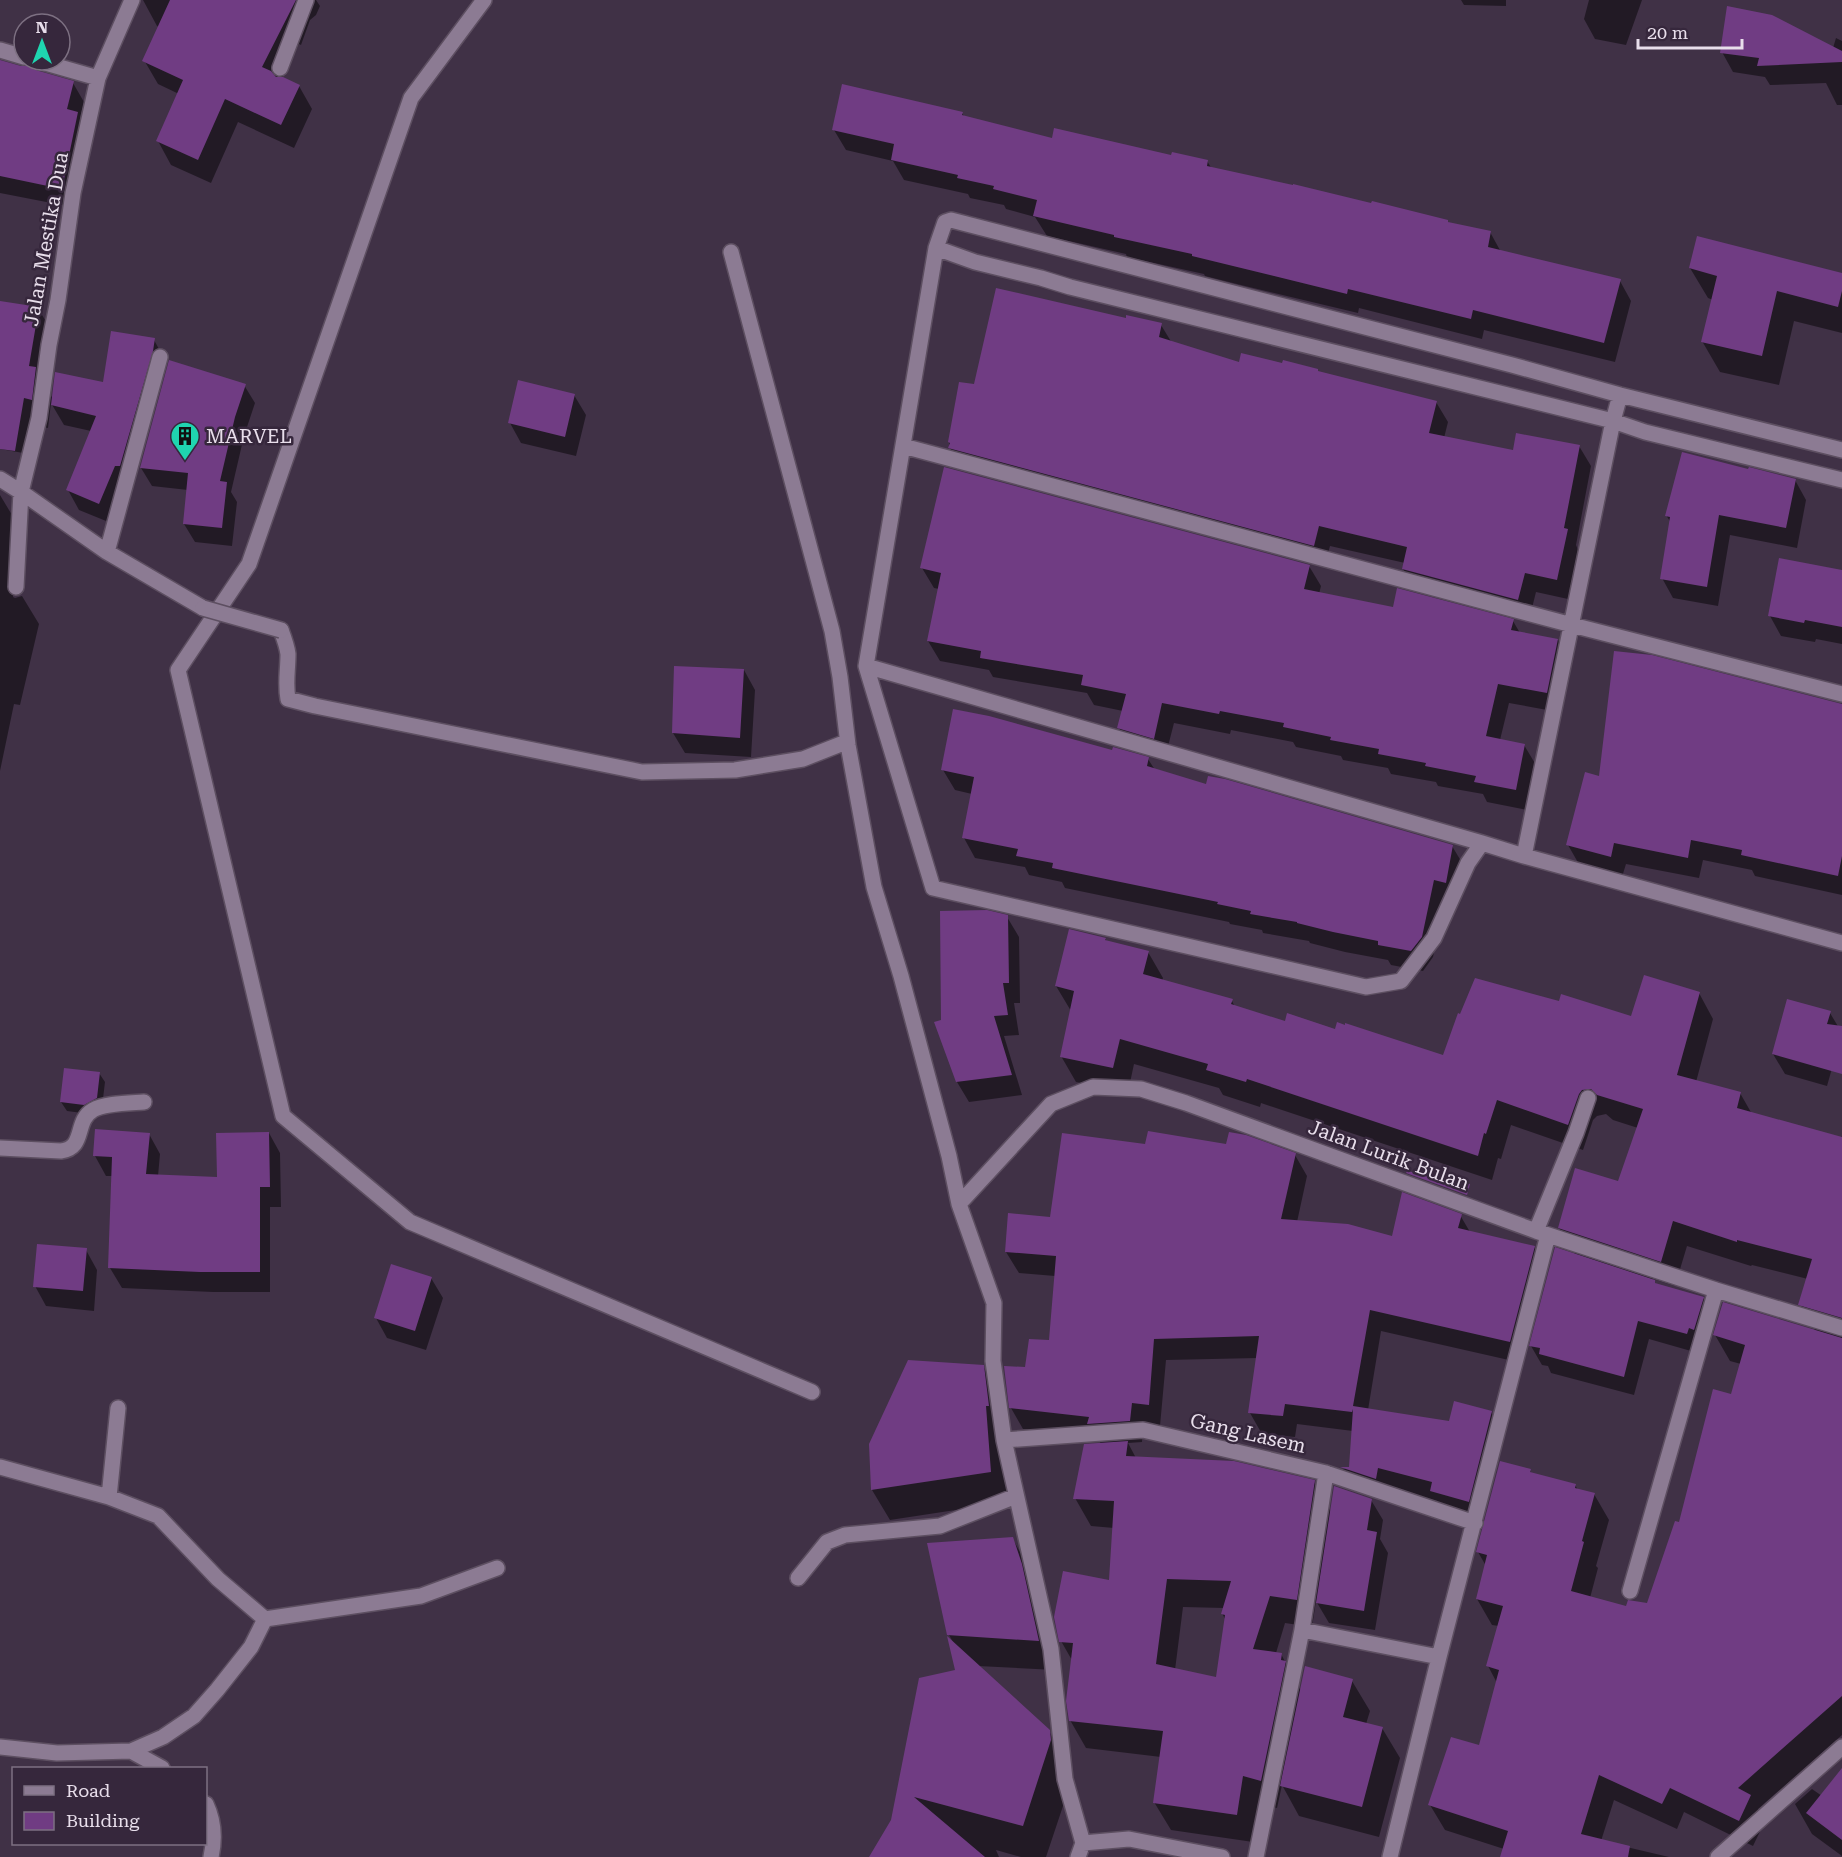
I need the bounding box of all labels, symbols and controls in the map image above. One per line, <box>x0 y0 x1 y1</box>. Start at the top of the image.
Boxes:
north arrow <box>12 12 72 72</box>
scale bar <box>1638 12 1742 50</box>
text: N <box>36 18 48 37</box>
text: 20 m <box>1647 22 1688 43</box>
street label: Jalan Mestika Dua <box>19 150 73 328</box>
building icon: MARVEL <box>169 420 201 462</box>
place label: MARVEL <box>206 424 292 448</box>
street label: Jalan Lurik Bulan <box>1305 1115 1473 1195</box>
street label: Gang Lasem <box>1188 1408 1308 1458</box>
legend <box>12 1767 207 1845</box>
text: Road <box>66 1780 111 1801</box>
text: Building <box>66 1810 140 1831</box>

